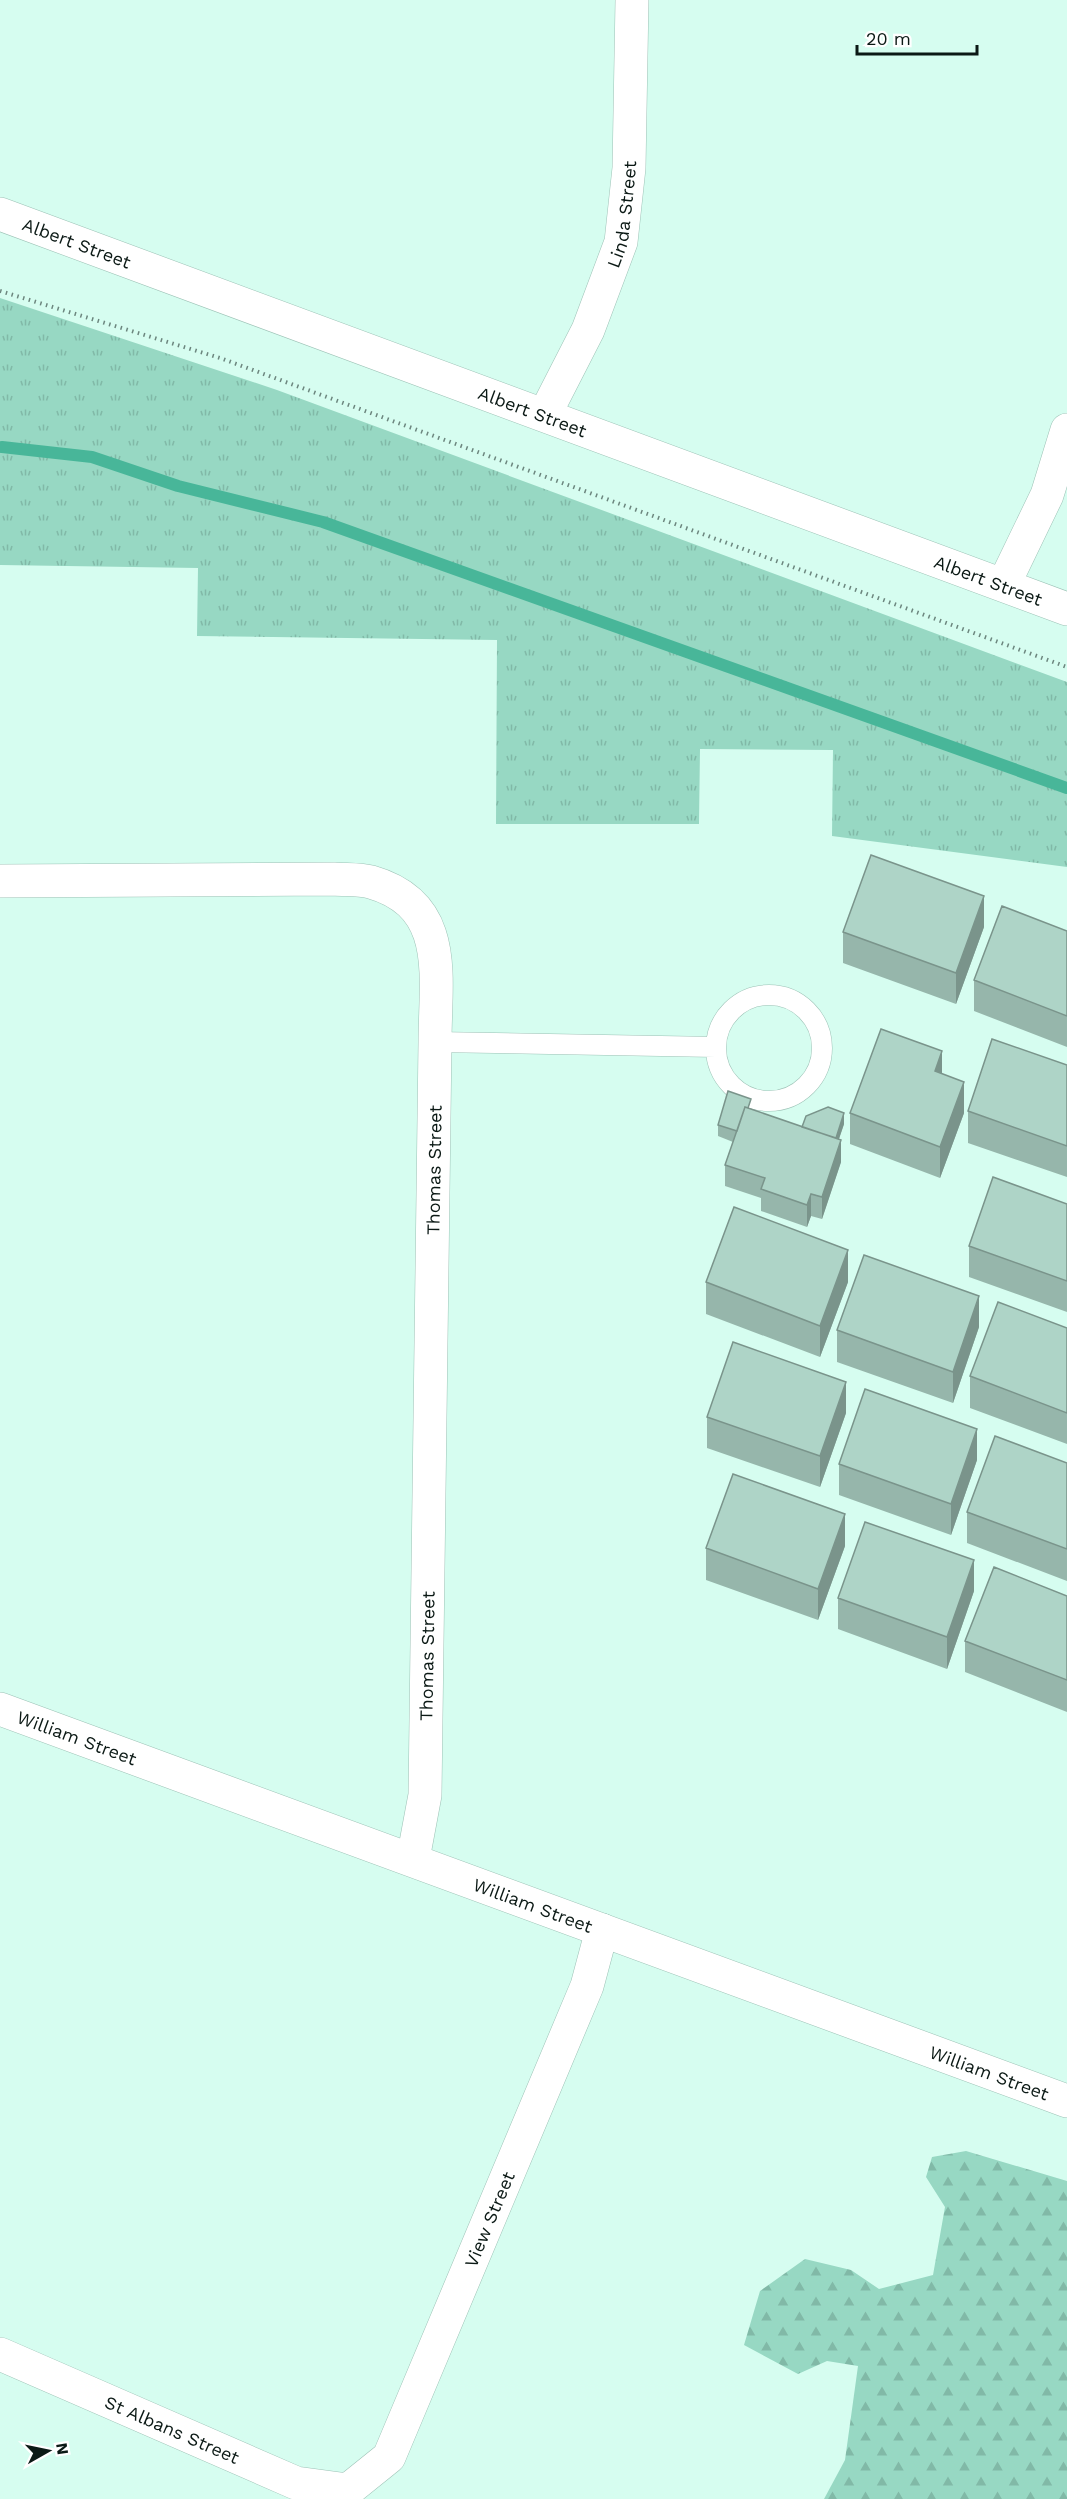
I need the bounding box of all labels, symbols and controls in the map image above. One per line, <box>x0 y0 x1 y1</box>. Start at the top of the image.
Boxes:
scale bar <box>857 18 977 56</box>
text: 20 m <box>866 28 911 49</box>
street label: Linda Street <box>602 160 640 270</box>
street label: Albert Street <box>20 213 134 272</box>
street label: Albert Street <box>476 382 590 441</box>
street label: Albert Street <box>931 550 1046 610</box>
street label: Thomas Street <box>422 1105 446 1235</box>
street label: Thomas Street <box>415 1591 439 1721</box>
street label: William Street <box>14 1706 140 1769</box>
street label: William Street <box>471 1873 596 1937</box>
street label: William Street <box>927 2041 1052 2104</box>
street label: View Street <box>460 2168 519 2270</box>
street label: St Albans Street <box>102 2391 243 2468</box>
north arrow <box>18 2421 78 2481</box>
text: N <box>52 2441 73 2456</box>

